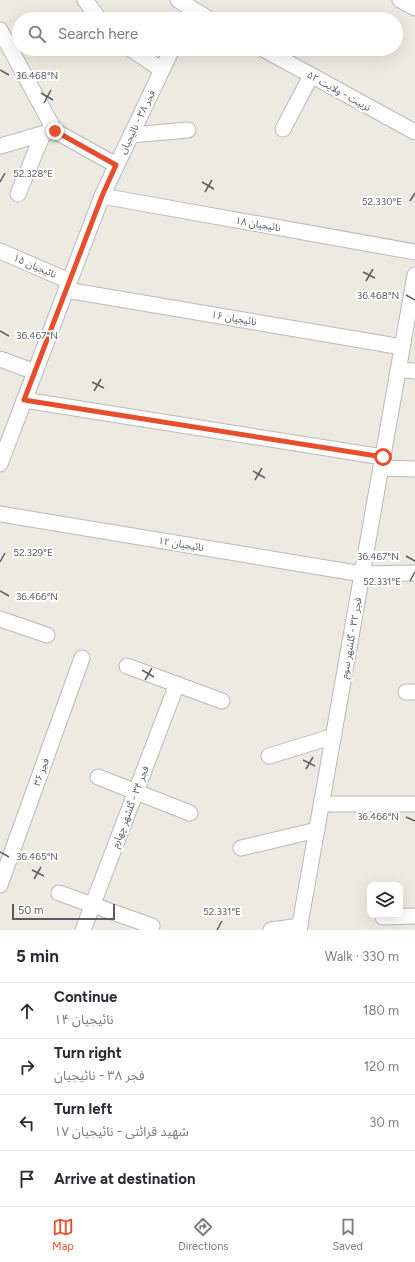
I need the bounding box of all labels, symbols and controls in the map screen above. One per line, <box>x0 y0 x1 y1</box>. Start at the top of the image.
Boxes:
search box <box>12 12 403 56</box>
icon: search <box>26 23 48 45</box>
text: Search here <box>58 25 138 43</box>
street label: تربیت - ولایت ۵۲ <box>305 68 373 114</box>
text: 36.468°N <box>16 69 58 82</box>
street label: فجر ۳۸ - نائیجیان <box>116 87 158 156</box>
route end <box>46 122 64 140</box>
text: 52.328°E <box>13 167 53 180</box>
text: 52.330°E <box>362 195 402 208</box>
street label: نائیجیان ۱۸ <box>234 214 282 234</box>
street label: نائیجیان ۱۵ <box>11 251 59 281</box>
text: 36.468°N <box>357 289 399 302</box>
street label: نائیجیان ۱۶ <box>210 308 258 328</box>
text: 36.467°N <box>16 329 58 342</box>
route start <box>374 448 392 466</box>
street label: نائیجیان ۱۲ <box>157 534 205 554</box>
text: 52.329°E <box>13 546 53 559</box>
text: 36.467°N <box>357 550 399 563</box>
text: 52.331°E <box>363 575 401 588</box>
text: 36.466°N <box>16 590 58 603</box>
street label: فجر ۳۲ - گلشهر سوم <box>337 596 367 680</box>
street label: فجر ۳۶ <box>30 756 52 788</box>
street label: فجر ۳۴ - گلشهر چهارم <box>108 764 154 851</box>
text: 36.466°N <box>357 810 399 823</box>
text: 36.465°N <box>16 850 58 863</box>
map controls <box>367 882 403 918</box>
button: layers <box>367 882 403 918</box>
scale bar <box>12 902 115 921</box>
text: 50 m <box>18 904 43 917</box>
text: 52.331°E <box>203 905 241 918</box>
text: 5 min <box>16 946 59 966</box>
text: Walk · 330 m <box>325 949 399 964</box>
text: Continue <box>54 988 117 1006</box>
icon: ahead <box>16 1000 38 1022</box>
text: 180 m <box>363 1003 399 1018</box>
text: نائیجیان ۱۴ <box>54 1012 114 1027</box>
text: Turn right <box>54 1044 122 1062</box>
icon: right <box>16 1056 38 1078</box>
text: 120 m <box>364 1059 399 1074</box>
text: فجر ۳۸ - نائیجیان <box>54 1068 145 1083</box>
text: Turn left <box>54 1100 112 1118</box>
icon: left <box>16 1112 38 1134</box>
text: 30 m <box>369 1115 399 1130</box>
text: شهید قرائتی - نائیجیان ۱۷ <box>54 1124 189 1139</box>
icon: arrive <box>16 1168 38 1190</box>
text: Arrive at destination <box>54 1170 195 1188</box>
tab: Map <box>52 1216 74 1253</box>
tab: Directions <box>178 1216 228 1253</box>
tab: Saved <box>333 1216 363 1253</box>

